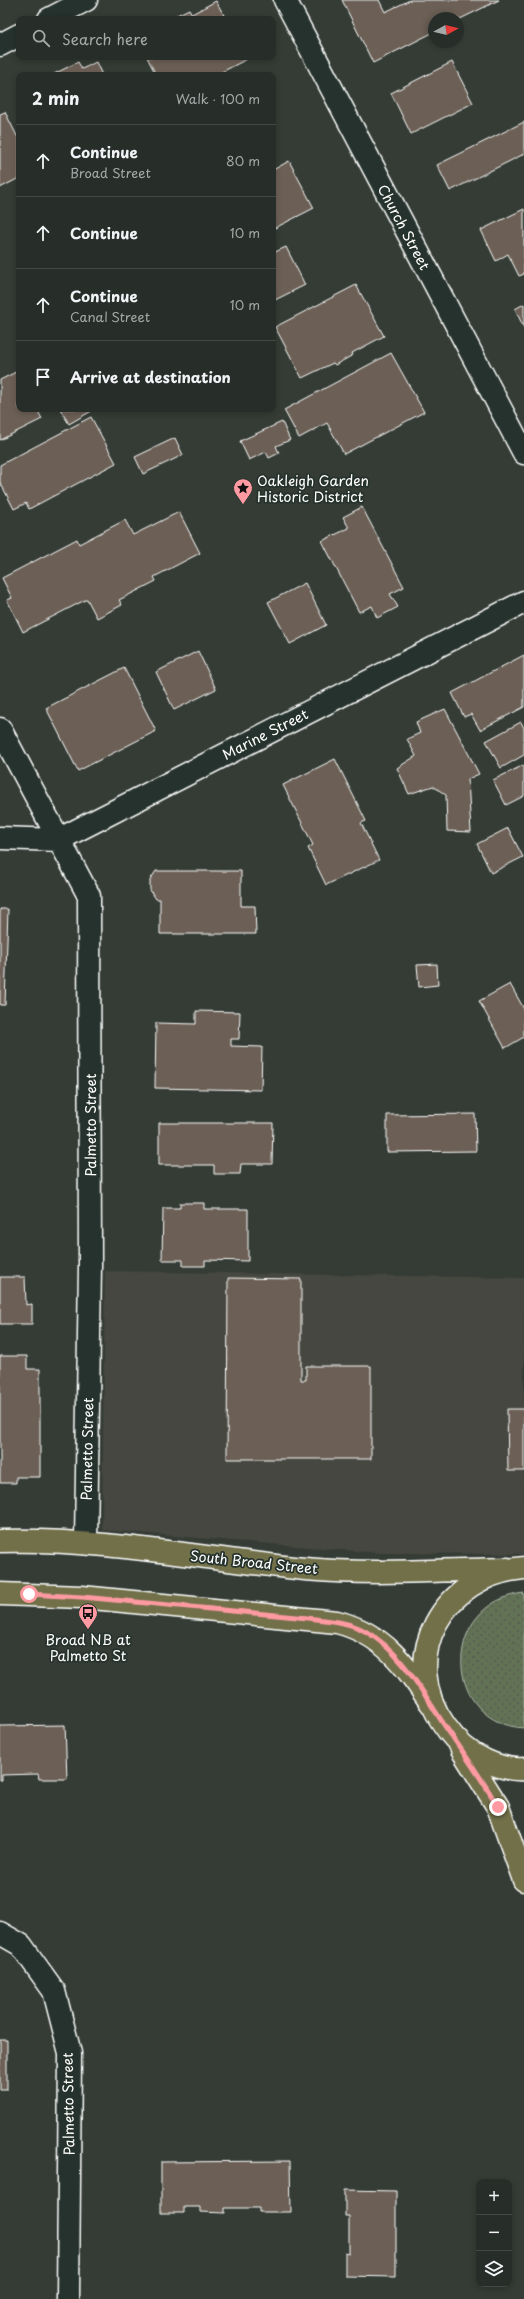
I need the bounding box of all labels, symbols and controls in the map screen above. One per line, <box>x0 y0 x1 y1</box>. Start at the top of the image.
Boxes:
north arrow <box>428 12 464 48</box>
search box <box>16 16 276 60</box>
icon: search <box>30 27 52 49</box>
text: Search here <box>62 27 148 50</box>
text: 2 min <box>32 85 79 111</box>
text: Walk · 100 m <box>176 89 260 108</box>
text: Continue <box>70 140 138 163</box>
icon: ahead <box>32 150 54 172</box>
text: 80 m <box>226 151 260 170</box>
text: Broad Street <box>70 163 151 182</box>
street label: Church Street <box>373 180 436 274</box>
text: Continue <box>70 221 138 244</box>
icon: ahead <box>32 222 54 244</box>
text: 10 m <box>230 223 260 242</box>
text: Continue <box>70 284 138 307</box>
icon: ahead <box>32 294 54 316</box>
text: 10 m <box>230 295 260 314</box>
text: Canal Street <box>70 307 150 326</box>
text: Arrive at destination <box>70 365 231 388</box>
icon: arrive <box>32 366 54 388</box>
place label: Oakleigh Garden Historic District <box>257 470 369 507</box>
place icon: Oakleigh Garden Historic District <box>232 477 254 505</box>
street label: Marine Street <box>218 703 312 765</box>
street label: Palmetto Street <box>80 1074 101 1176</box>
street label: Palmetto Street <box>76 1397 98 1501</box>
street label: South Broad Street <box>189 1545 319 1579</box>
route start <box>20 1585 38 1603</box>
bus stop icon: Broad NB at Palmetto St <box>77 1602 99 1630</box>
place label: Broad NB at Palmetto St <box>45 1629 131 1666</box>
route end <box>489 1798 507 1816</box>
street label: Palmetto Street <box>57 2052 79 2156</box>
map controls <box>476 2179 512 2287</box>
button: + <box>476 2179 512 2215</box>
button: − <box>476 2215 512 2251</box>
button: layers <box>476 2251 512 2287</box>

